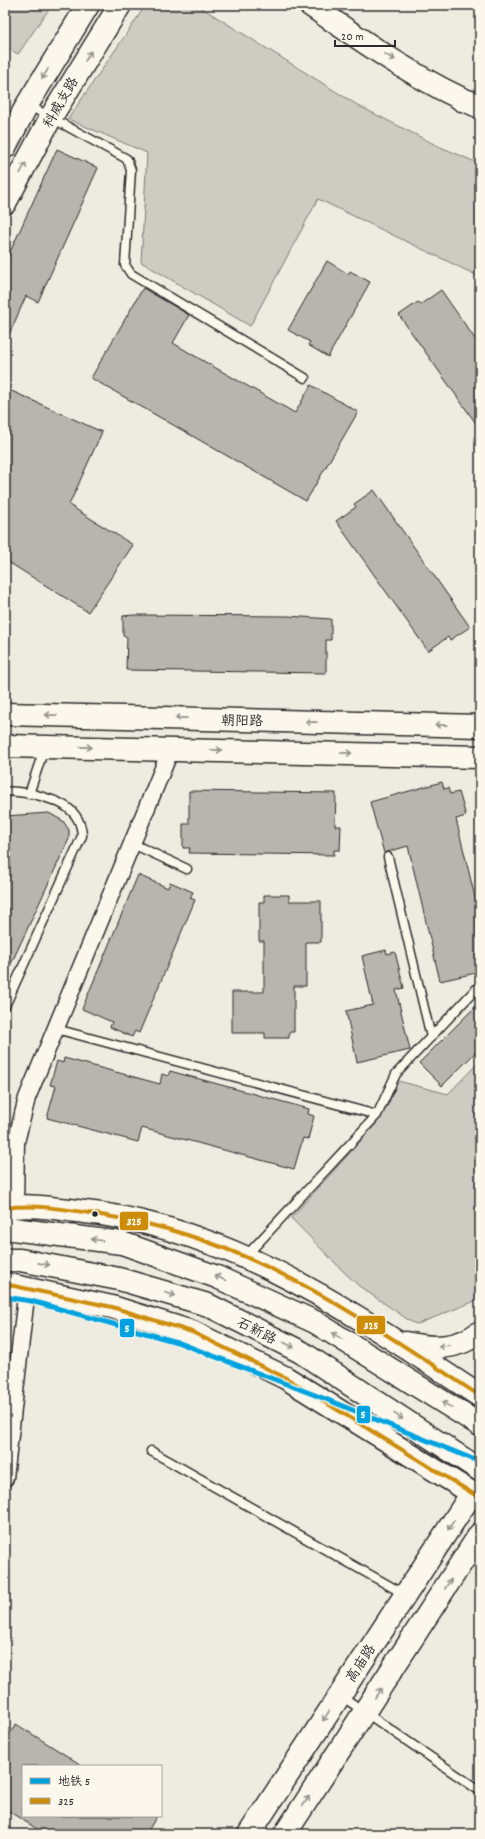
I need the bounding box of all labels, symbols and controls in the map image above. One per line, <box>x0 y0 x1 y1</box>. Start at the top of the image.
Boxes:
scale bar <box>335 22 395 48</box>
text: 20 m <box>341 29 364 46</box>
one-way arrow <box>84 51 92 62</box>
one-way arrow <box>383 54 395 62</box>
one-way arrow <box>41 68 49 80</box>
street label: 科威支路 <box>39 74 84 132</box>
one-way arrow <box>20 162 27 174</box>
one-way arrow <box>45 711 58 719</box>
street label: 朝阳路 <box>221 712 263 732</box>
one-way arrow <box>175 714 188 722</box>
one-way arrow <box>305 718 318 725</box>
one-way arrow <box>435 721 448 729</box>
one-way arrow <box>79 744 92 751</box>
one-way arrow <box>209 747 222 754</box>
one-way arrow <box>339 750 352 757</box>
unlabelled marker <box>90 1209 100 1219</box>
line badge: 325 <box>119 1211 149 1231</box>
text: 325 <box>127 1215 141 1231</box>
one-way arrow <box>91 1236 104 1244</box>
one-way arrow <box>37 1261 50 1269</box>
one-way arrow <box>215 1274 227 1281</box>
one-way arrow <box>163 1291 176 1298</box>
street label: 石新路 <box>233 1313 279 1350</box>
line badge: 325 <box>356 1315 386 1335</box>
line badge: 5 <box>119 1318 135 1338</box>
text: 325 <box>364 1319 378 1335</box>
text: 5 <box>124 1322 130 1338</box>
one-way arrow <box>332 1332 343 1340</box>
one-way arrow <box>283 1342 295 1350</box>
one-way arrow <box>438 1342 451 1350</box>
one-way arrow <box>441 1400 453 1408</box>
line badge: 5 <box>356 1405 371 1424</box>
text: 5 <box>360 1408 366 1424</box>
one-way arrow <box>392 1412 403 1420</box>
one-way arrow <box>446 1519 454 1531</box>
one-way arrow <box>444 1578 452 1589</box>
street label: 高庙路 <box>342 1641 382 1687</box>
one-way arrow <box>374 1687 382 1699</box>
one-way arrow <box>321 1710 329 1722</box>
legend <box>22 1765 162 1817</box>
text: 地铁 5 <box>58 1774 90 1791</box>
text: 325 <box>58 1794 74 1811</box>
one-way arrow <box>302 1796 310 1807</box>

